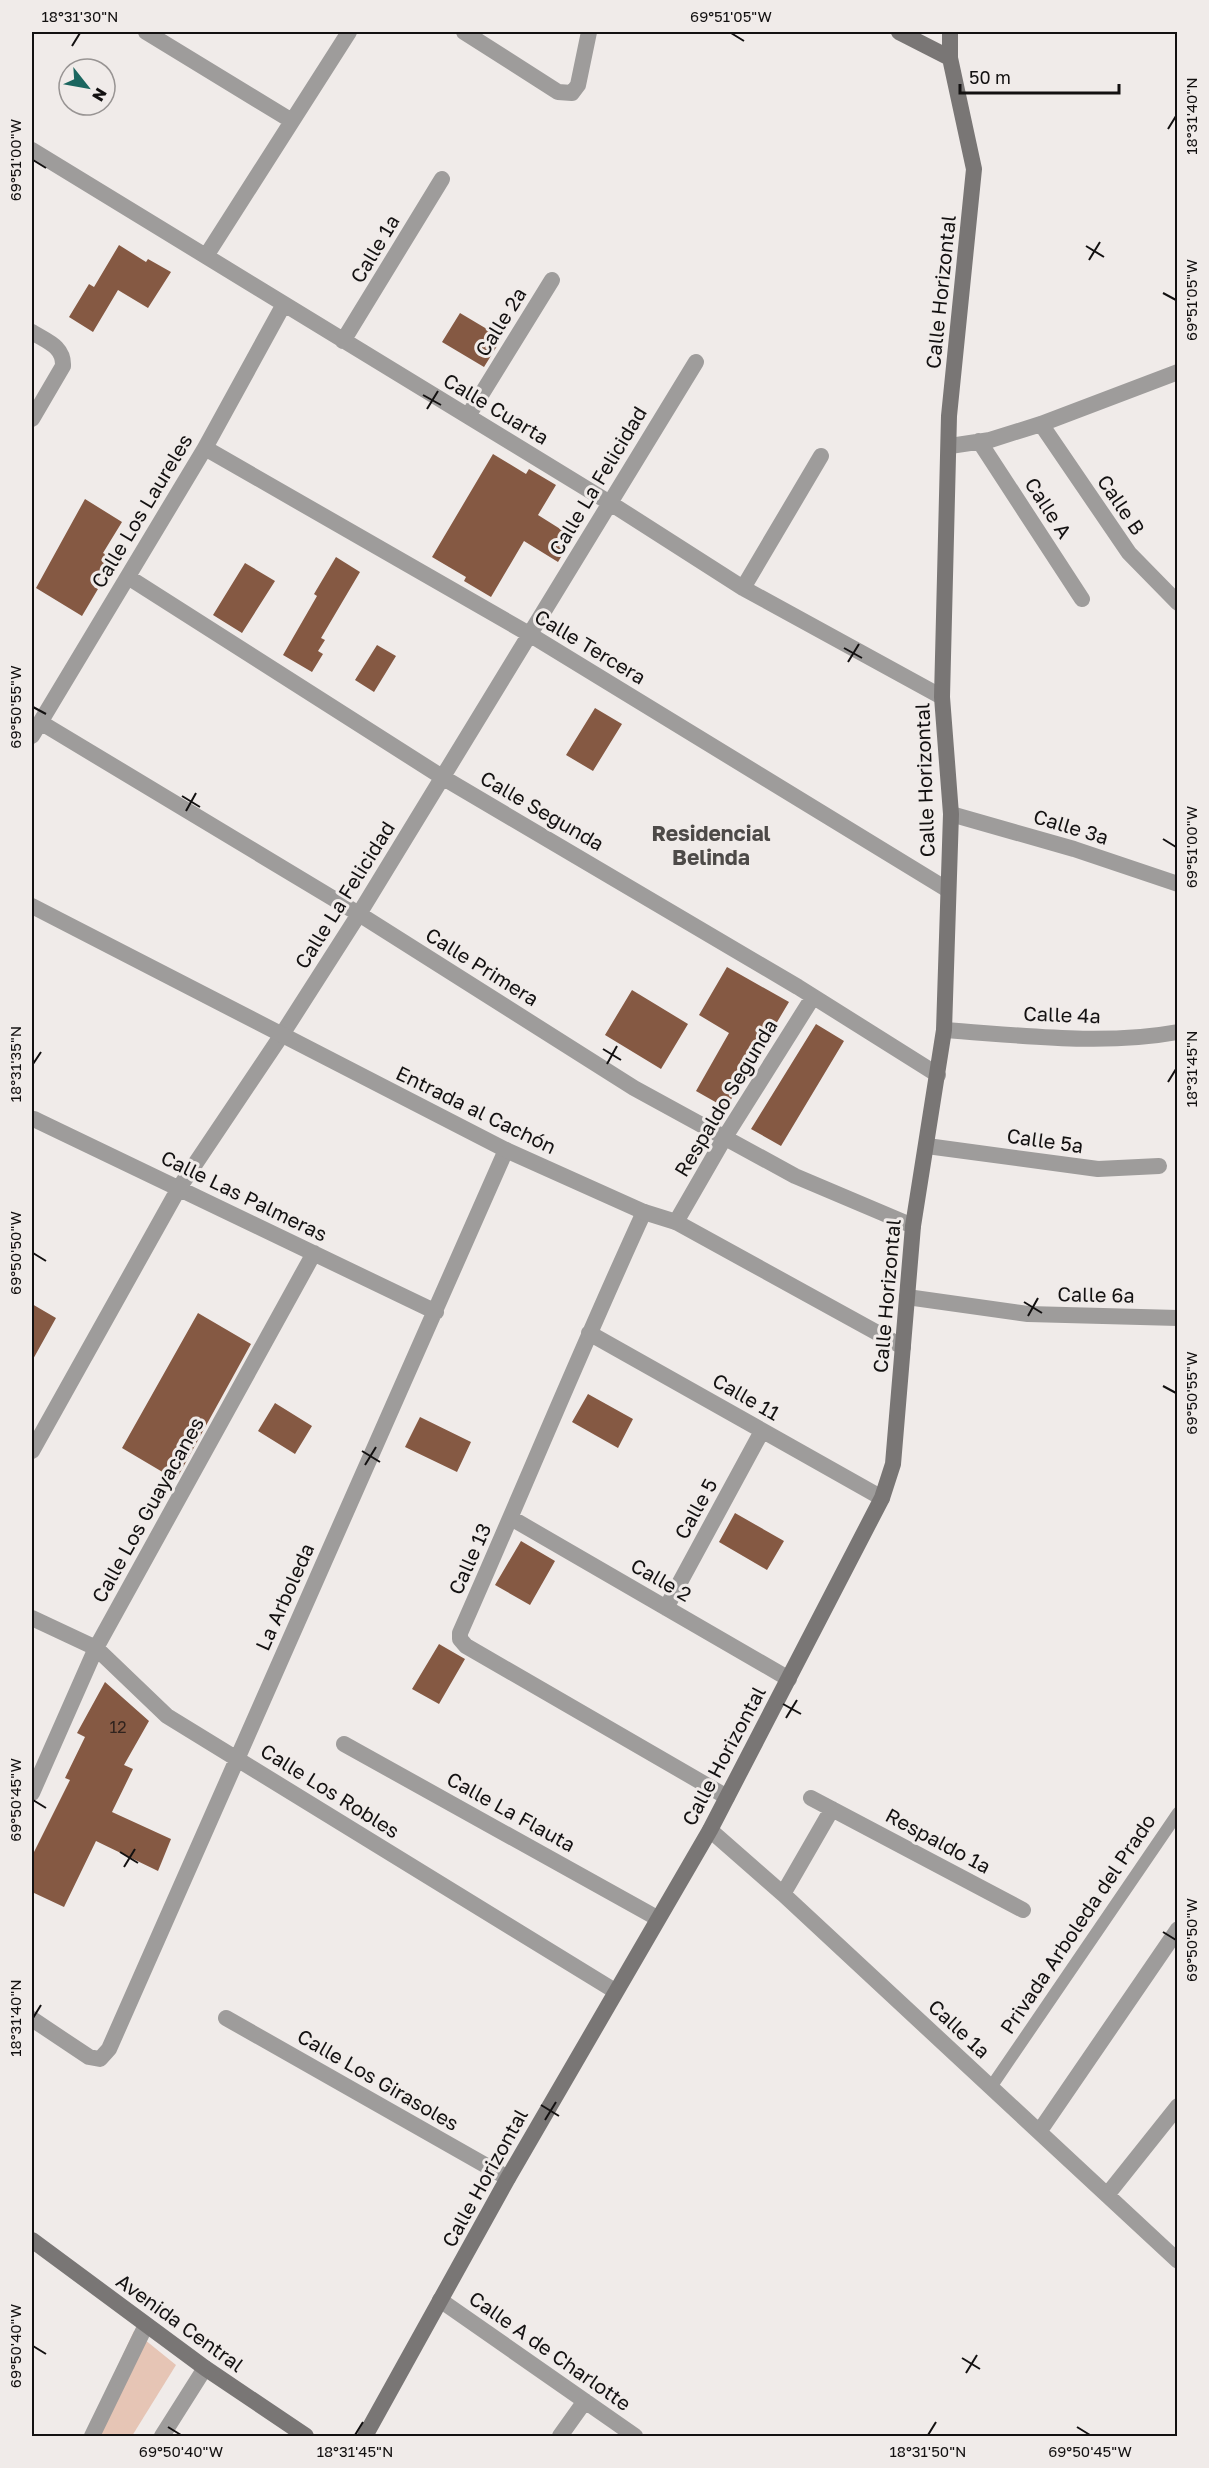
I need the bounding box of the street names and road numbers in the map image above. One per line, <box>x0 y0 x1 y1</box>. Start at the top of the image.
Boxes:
street label: Calle 1a <box>345 210 404 287</box>
street label: Calle Horizontal <box>920 214 960 370</box>
street label: Calle 2a <box>470 282 531 360</box>
street label: Calle Cuarta <box>440 367 554 449</box>
street label: Calle La Felicidad <box>543 402 651 559</box>
street label: Calle Los Laureles <box>86 429 197 592</box>
street label: Calle B <box>1093 470 1151 539</box>
street label: Calle A <box>1020 473 1077 542</box>
street label: Calle Tercera <box>531 604 650 689</box>
street label: Calle Horizontal <box>909 702 939 858</box>
street label: Calle Segunda <box>476 765 609 855</box>
street label: Calle 3a <box>1031 803 1112 849</box>
street label: Calle La Felicidad <box>289 816 399 973</box>
street label: Calle Primera <box>422 922 543 1010</box>
street label: Calle 4a <box>1023 1001 1101 1027</box>
street label: Respaldo Segunda <box>669 1014 782 1181</box>
street label: Entrada al Cachón <box>393 1060 560 1158</box>
street label: Calle 5a <box>1005 1123 1085 1157</box>
street label: Calle Las Palmeras <box>157 1144 331 1246</box>
street label: Calle Horizontal <box>867 1218 905 1374</box>
street label: Calle 6a <box>1057 1281 1135 1307</box>
street label: Calle 11 <box>709 1367 785 1425</box>
street label: Calle Los Guayacanes <box>86 1412 208 1607</box>
street label: Calle 5 <box>669 1474 722 1543</box>
street label: Calle 13 <box>443 1519 495 1598</box>
street label: La Arboleda <box>250 1539 318 1654</box>
street label: Calle 2 <box>627 1552 696 1606</box>
street label: Calle Horizontal <box>676 1682 770 1829</box>
street label: Calle Los Robles <box>257 1738 404 1842</box>
street label: Calle La Flauta <box>443 1766 580 1856</box>
street label: Respaldo 1a <box>882 1802 995 1878</box>
street label: Privada Arboleda del Prado <box>994 1809 1160 2038</box>
street label: Calle 1a <box>924 1994 995 2063</box>
street label: Calle Los Girasoles <box>294 2023 463 2135</box>
street label: Calle Horizontal <box>436 2104 532 2251</box>
street label: Avenida Central <box>112 2268 249 2376</box>
street label: Calle A de Charlotte <box>465 2285 636 2415</box>

